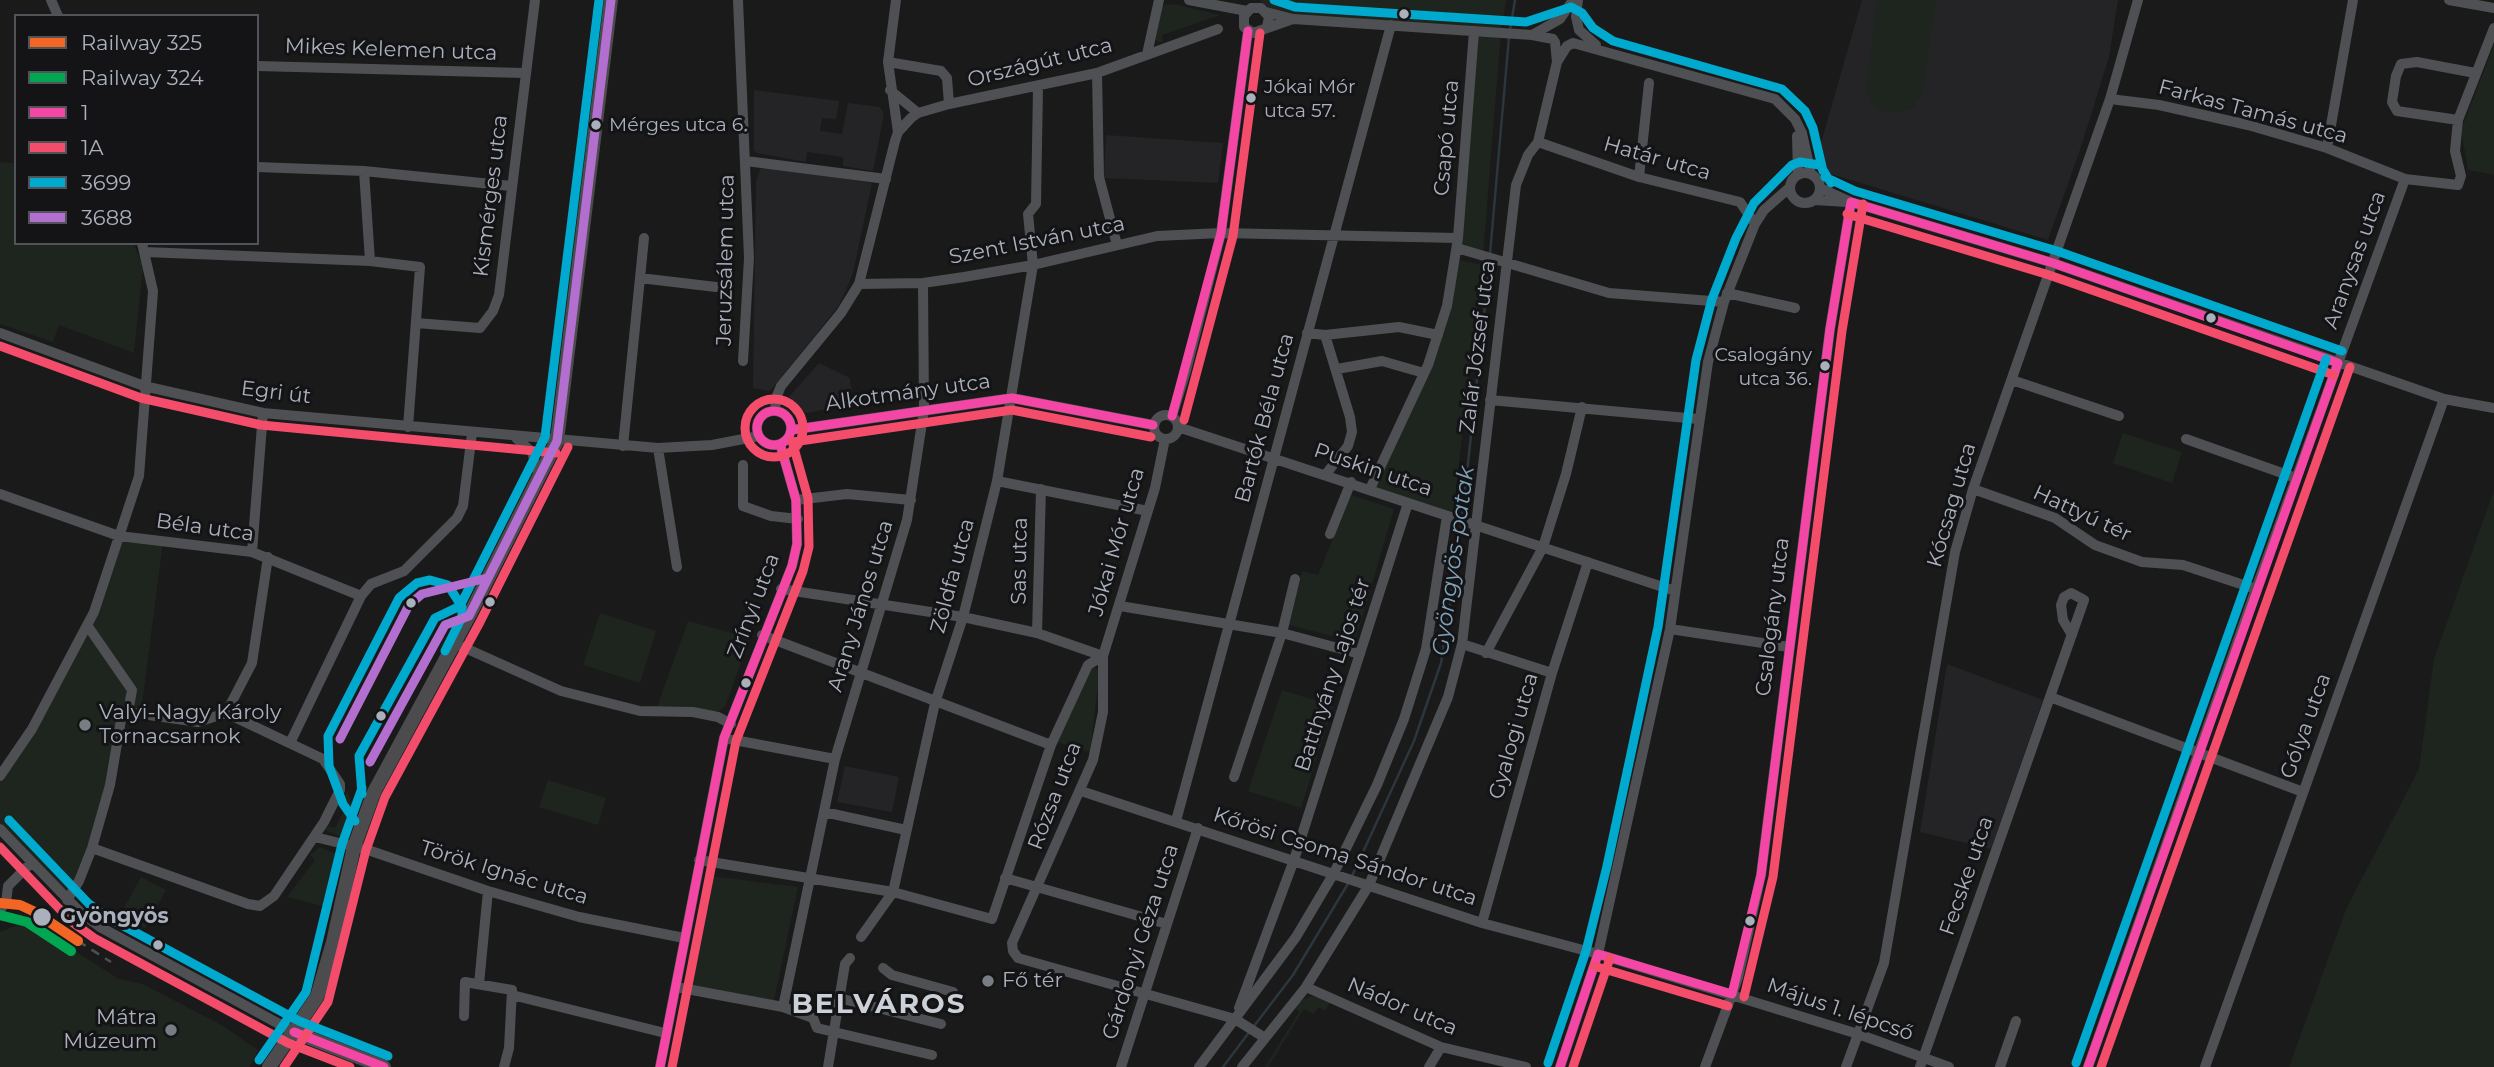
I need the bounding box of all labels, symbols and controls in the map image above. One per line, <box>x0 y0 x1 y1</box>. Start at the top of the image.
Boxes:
unlabelled marker <box>1397 7 1411 21</box>
legend <box>14 14 259 245</box>
text: Railway 325 <box>81 30 202 55</box>
street label: Országút utca <box>965 33 1115 93</box>
street label: Mikes Kelemen utca <box>284 34 498 66</box>
text: Railway 324 <box>81 65 204 90</box>
street label: Farkas Tamás utca <box>2156 75 2350 149</box>
place label: Jókai Mór utca 57. <box>1264 76 1356 120</box>
street label: Csapó utca <box>1429 79 1465 197</box>
marker: Jókai Mór utca 57. <box>1244 91 1258 105</box>
text: 1 <box>81 100 89 125</box>
street label: Kismérges utca <box>469 113 513 279</box>
place label: Mérges utca 6. <box>609 114 748 136</box>
marker: Mérges utca 6. <box>589 118 603 132</box>
street label: Határ utca <box>1600 132 1714 186</box>
text: 1A <box>81 135 104 160</box>
text: 3699 <box>81 170 131 195</box>
street label: Jeruzsálem utca <box>712 174 740 346</box>
street label: Aranysas utca <box>2318 188 2392 332</box>
text: 3688 <box>81 205 132 230</box>
street label: Szent István utca <box>947 212 1127 270</box>
street label: Zalár József utca <box>1455 259 1501 435</box>
unlabelled marker <box>2204 311 2218 325</box>
street label: Bartók Béla utca <box>1230 330 1300 506</box>
place label: Csalogány utca 36. <box>1714 344 1812 388</box>
marker: Csalogány utca 36. <box>1818 359 1832 373</box>
street label: Alkotmány utca <box>824 369 992 417</box>
street label: Egri út <box>240 376 312 410</box>
street label: Puskin utca <box>1310 438 1436 502</box>
street label: Kócsag utca <box>1922 440 1982 570</box>
water label: Gyöngyös-patak <box>1427 464 1481 658</box>
street label: Jókai Mór utca <box>1084 465 1150 619</box>
street label: Hattyú tér <box>2029 480 2135 548</box>
street label: Béla utca <box>154 509 256 547</box>
street label: Zöldfa utca <box>926 516 980 636</box>
street label: Arany János utca <box>823 517 899 695</box>
street label: Sas utca <box>1007 517 1033 605</box>
street label: Csalogány utca <box>1751 536 1795 698</box>
street label: Zrínyi utca <box>722 550 786 662</box>
street label: Batthyány Lajos tér <box>1290 575 1376 775</box>
unlabelled marker <box>483 595 497 609</box>
unlabelled marker <box>404 596 418 610</box>
street label: Gyalogi utca <box>1484 670 1544 802</box>
street label: Gólya utca <box>2275 670 2337 782</box>
unlabelled marker <box>739 676 753 690</box>
place label: Valyi-Nagy Károly Tornacsarnok <box>99 700 281 750</box>
unlabelled marker <box>374 709 388 723</box>
marker: Valyi-Nagy Károly Tornacsarnok <box>77 717 93 733</box>
street label: Rózsa utca <box>1023 739 1087 853</box>
street label: Kőrösi Csoma Sándor utca <box>1210 802 1480 912</box>
street label: Fecske utca <box>1935 813 1999 939</box>
street label: Török Ignác utca <box>417 835 591 911</box>
street label: Gárdonyi Géza utca <box>1097 841 1185 1043</box>
place label: Gyöngyös <box>60 904 169 930</box>
marker: Gyöngyös <box>31 906 53 928</box>
unlabelled marker <box>1743 914 1757 928</box>
unlabelled marker <box>151 938 165 952</box>
place label: Fő tér <box>1002 968 1063 994</box>
street label: Nádor utca <box>1343 972 1461 1042</box>
marker: Fő tér <box>980 973 996 989</box>
street label: Május 1. lépcső <box>1763 973 1917 1047</box>
district label: BELVÁROS <box>792 988 966 1022</box>
place label: Mátra Múzeum <box>63 1005 157 1055</box>
marker: Mátra Múzeum <box>163 1022 179 1038</box>

